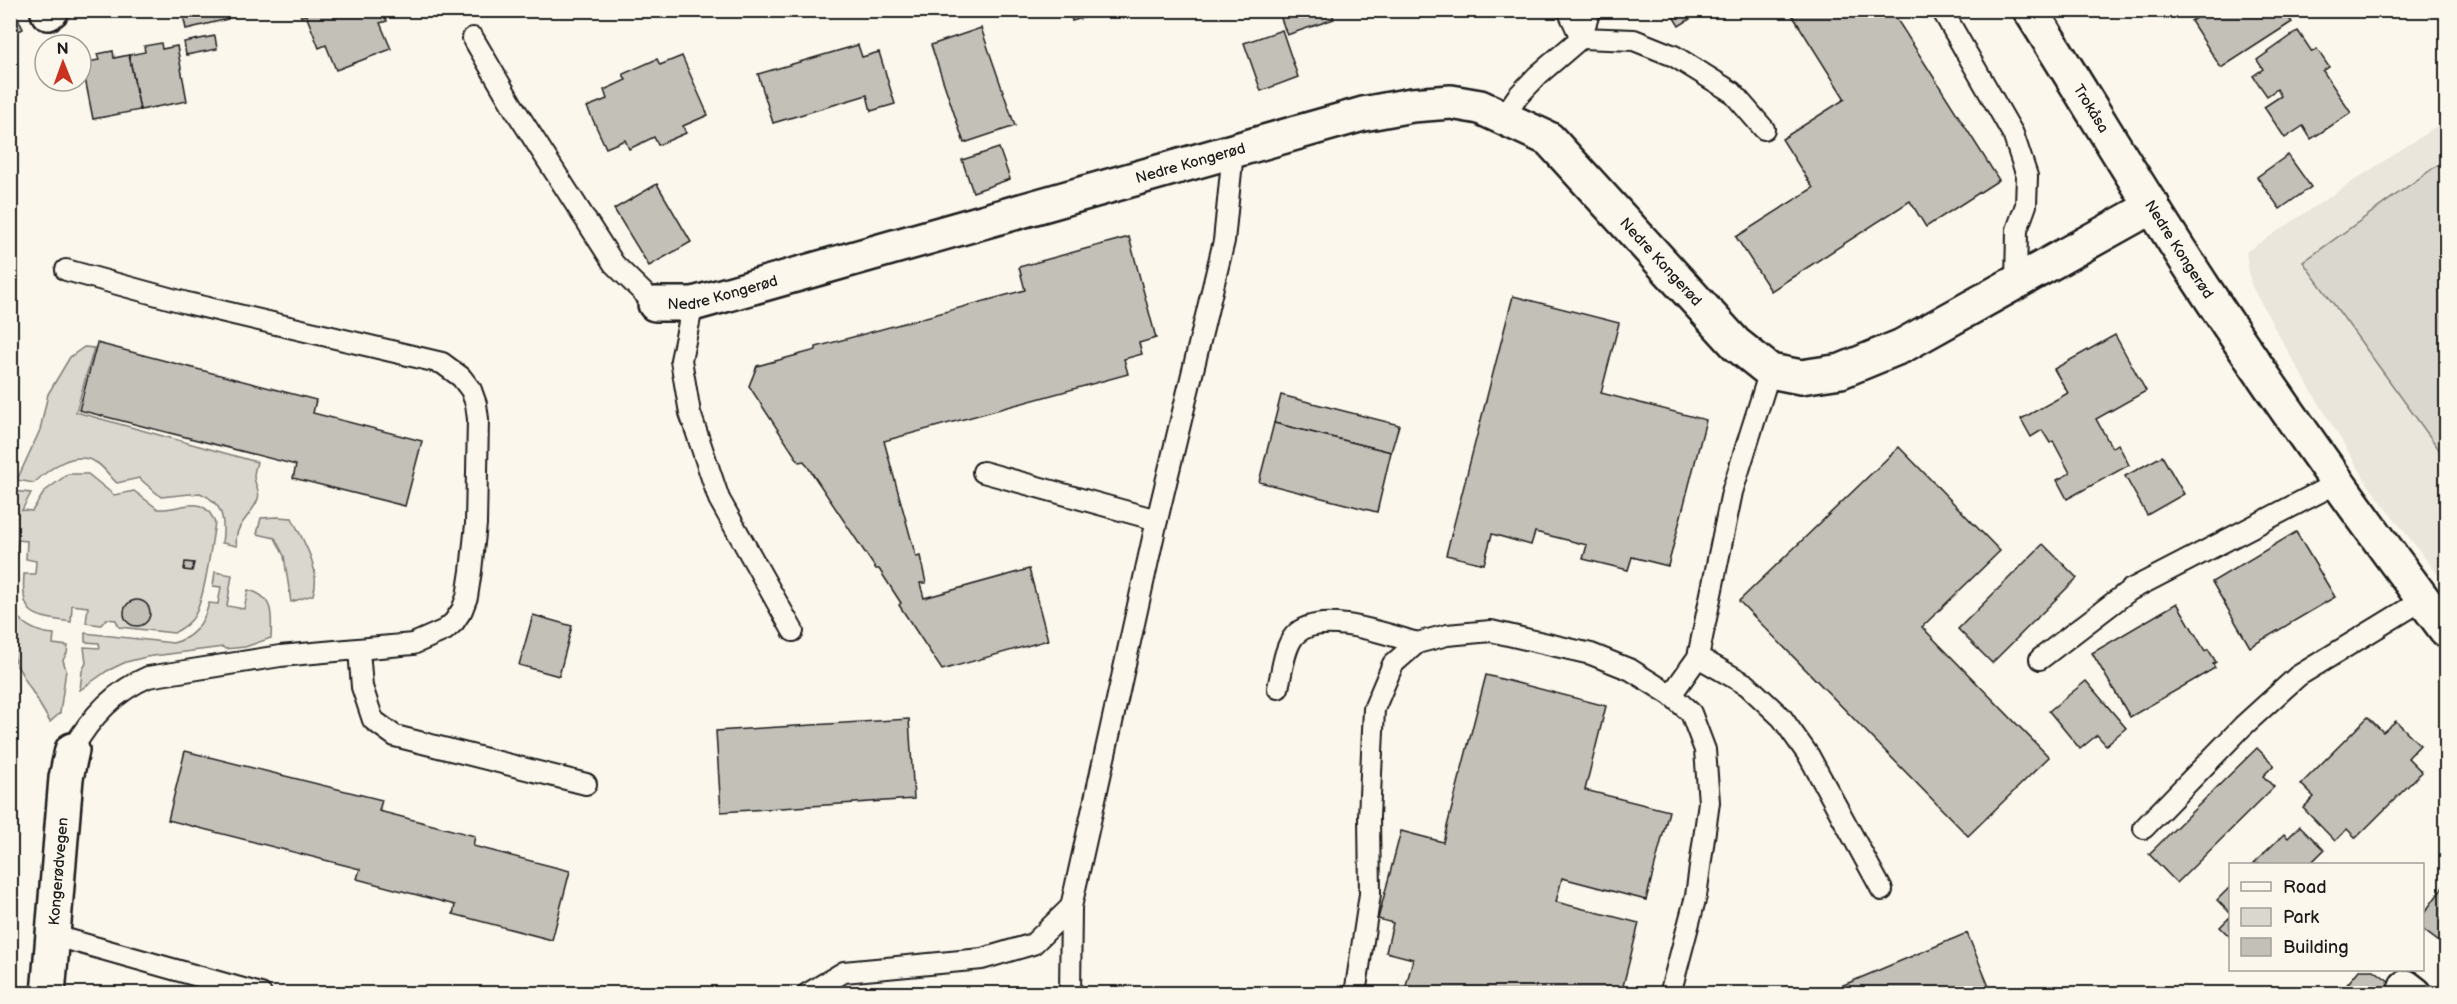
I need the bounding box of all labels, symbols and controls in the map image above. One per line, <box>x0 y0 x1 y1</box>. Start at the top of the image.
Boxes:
north arrow <box>33 33 93 93</box>
text: N <box>57 40 69 59</box>
street label: Trokåsa <box>2069 81 2113 137</box>
street label: Nedre Kongerød <box>1133 139 1248 188</box>
street label: Nedre Kongerød <box>2140 197 2217 302</box>
street label: Nedre Kongerød <box>1615 214 1706 310</box>
street label: Nedre Kongerød <box>667 271 780 314</box>
street label: Kongerødvegen <box>45 817 73 926</box>
legend <box>2229 863 2424 971</box>
text: Road <box>2283 877 2327 898</box>
text: Park <box>2283 907 2319 928</box>
text: Building <box>2283 937 2349 958</box>

